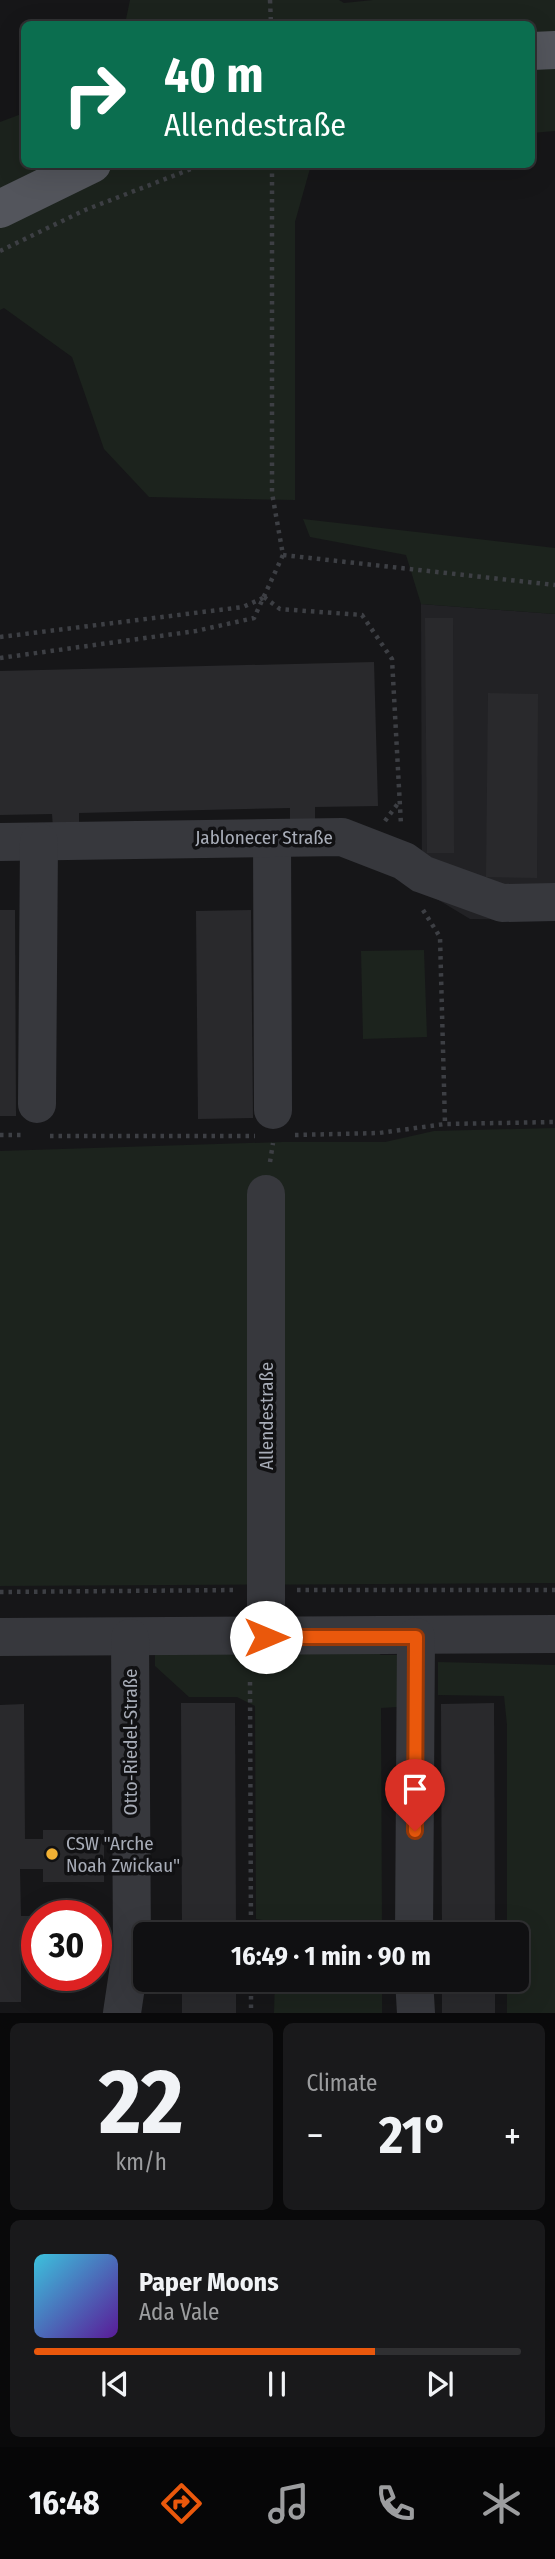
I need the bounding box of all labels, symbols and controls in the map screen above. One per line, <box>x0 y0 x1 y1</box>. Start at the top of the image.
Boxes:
text: 40 m <box>164 46 264 105</box>
icon: right <box>49 49 140 140</box>
text: Allendestraße <box>164 106 346 144</box>
street label: Jablonecer Straße <box>195 826 333 849</box>
street label: Allendestraße <box>255 1362 278 1470</box>
position arrow <box>229 1600 303 1674</box>
street label: Otto-Riedel-Straße <box>119 1669 142 1815</box>
pin <box>385 1759 445 1831</box>
icon: arrive <box>396 1770 434 1808</box>
place label: CSW "Arche Noah Zwickau" <box>66 1832 180 1877</box>
marker: CSW "Arche Noah Zwickau" <box>44 1846 60 1862</box>
speed limit sign: 30 <box>21 1900 112 1991</box>
text: 16:49 · 1 min · 90 m <box>231 1941 431 1972</box>
text: 22 <box>99 2048 183 2157</box>
text: Climate <box>307 2069 377 2097</box>
text: 21° <box>379 2104 448 2167</box>
text: − <box>307 2113 324 2159</box>
text: + <box>504 2113 521 2159</box>
text: km/h <box>116 2148 167 2176</box>
text: Paper Moons <box>139 2267 279 2298</box>
text: Ada Vale <box>139 2298 219 2326</box>
icon: previous <box>96 2365 134 2403</box>
icon: pause <box>258 2365 296 2403</box>
icon: next <box>421 2365 459 2403</box>
icon: directions <box>157 2479 206 2528</box>
icon: music <box>264 2479 313 2528</box>
icon: phone <box>371 2479 420 2528</box>
icon: climate <box>477 2479 526 2528</box>
text: 16:48 <box>29 2484 100 2522</box>

